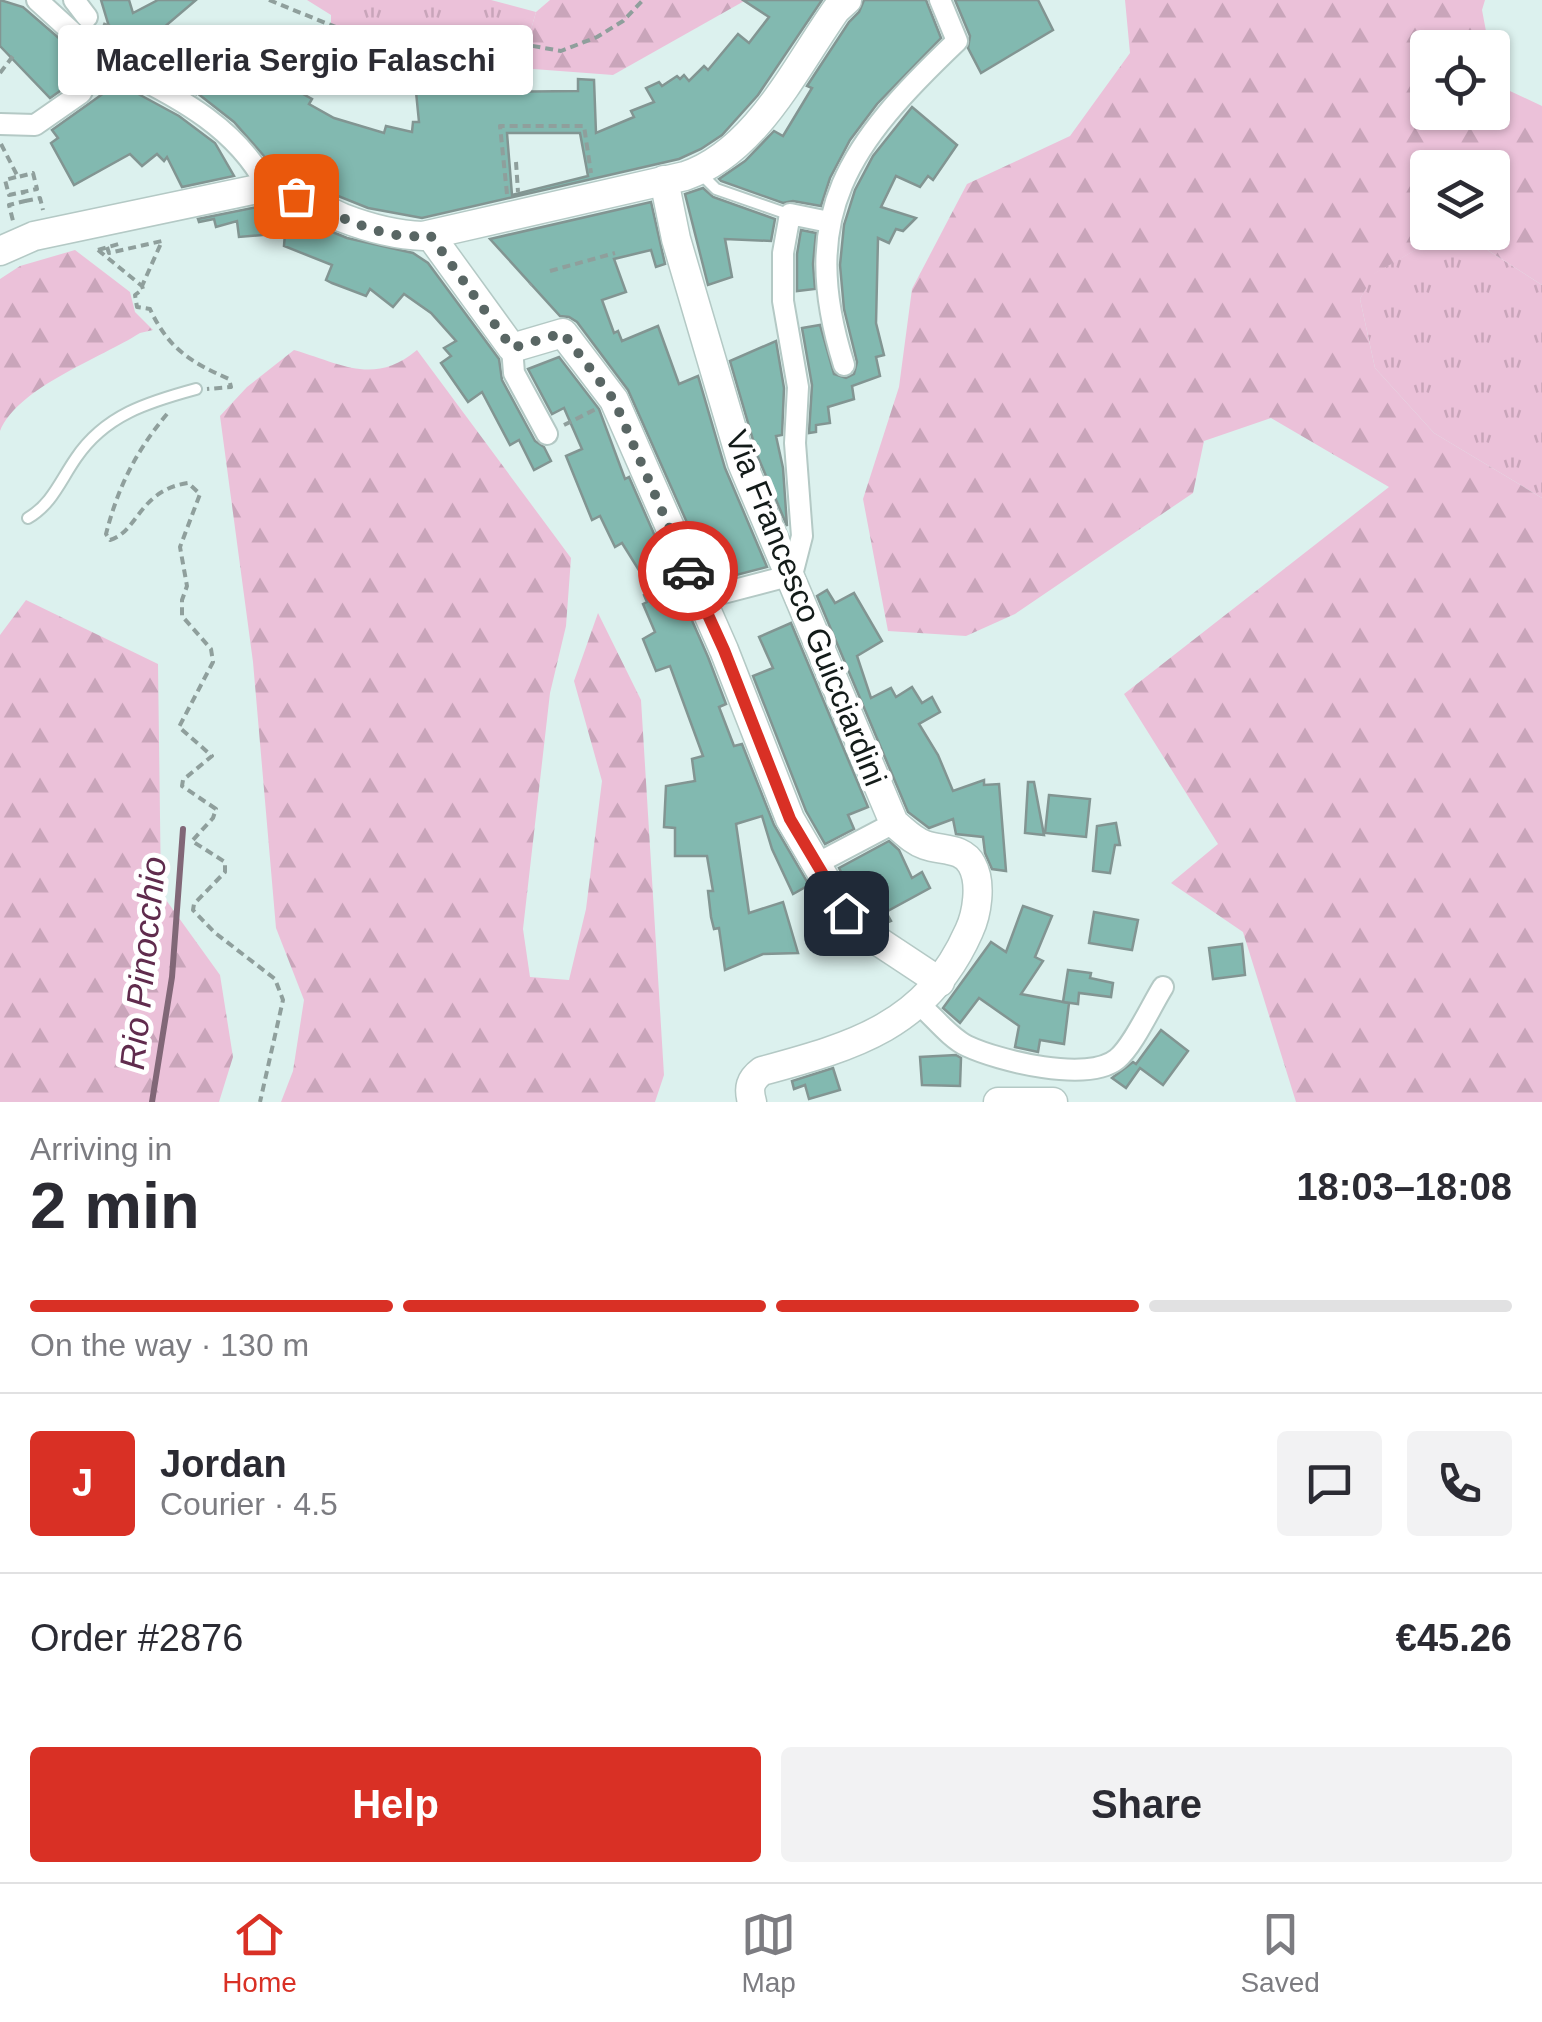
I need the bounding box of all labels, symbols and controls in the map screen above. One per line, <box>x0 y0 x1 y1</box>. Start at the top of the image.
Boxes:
callout: Macelleria Sergio Falaschi <box>59 26 534 96</box>
map controls <box>1410 30 1510 250</box>
button: locate <box>1410 30 1510 130</box>
text: Macelleria Sergio Falaschi <box>95 42 496 78</box>
button: layers <box>1410 150 1510 250</box>
pin <box>254 154 339 239</box>
icon: bag <box>269 169 324 224</box>
street label: Via Francesco Guicciardini <box>718 425 894 791</box>
courier <box>638 521 738 621</box>
icon: car <box>661 544 716 599</box>
water label: Rio Pinocchio <box>112 854 173 1071</box>
pin <box>804 871 889 956</box>
icon: home <box>819 886 874 941</box>
text: Arriving in <box>30 1131 172 1167</box>
text: 18:03–18:08 <box>1296 1166 1512 1208</box>
text: 2 min <box>30 1169 200 1242</box>
text: On the way · 130 m <box>30 1327 309 1363</box>
button: chat <box>1277 1431 1382 1536</box>
button: phone <box>1407 1431 1512 1536</box>
text: Jordan <box>160 1443 287 1485</box>
text: J <box>72 1462 93 1504</box>
text: Courier · 4.5 <box>160 1486 338 1522</box>
text: Order #2876 <box>30 1617 243 1659</box>
text: €45.26 <box>1396 1617 1512 1659</box>
button: Help <box>30 1747 761 1862</box>
button: Share <box>781 1747 1512 1862</box>
tab: Home <box>222 1907 297 1999</box>
tab: Map <box>741 1907 796 1999</box>
tab: Saved <box>1240 1907 1320 1999</box>

